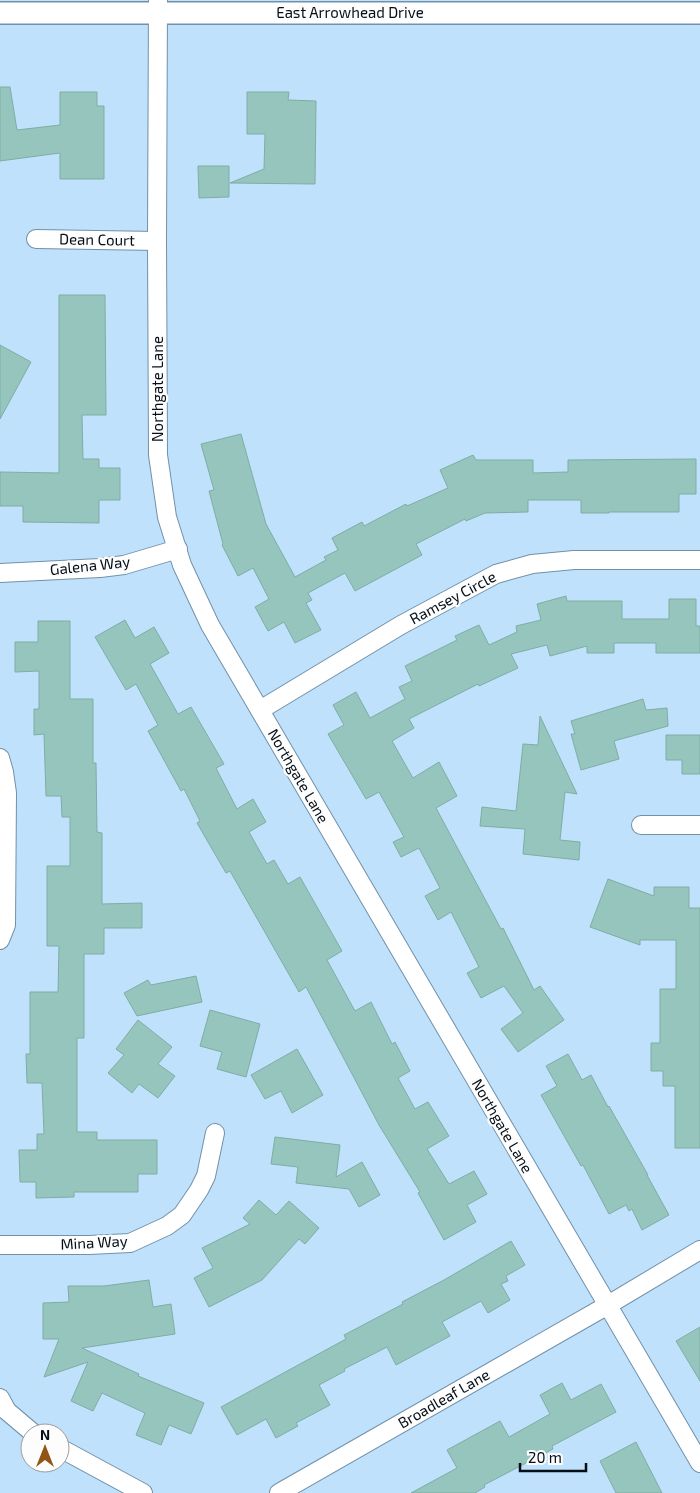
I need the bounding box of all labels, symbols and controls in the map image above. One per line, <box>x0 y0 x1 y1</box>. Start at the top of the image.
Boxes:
street label: East Arrowhead Drive <box>276 3 424 21</box>
street label: Dean Court <box>59 229 135 249</box>
street label: Northgate Lane <box>148 336 166 442</box>
street label: Galena Way <box>49 552 131 578</box>
street label: Ramsey Circle <box>406 567 499 627</box>
street label: Northgate Lane <box>265 725 333 826</box>
street label: Northgate Lane <box>469 1075 537 1176</box>
street label: Mina Way <box>60 1231 128 1253</box>
street label: Broadleaf Lane <box>395 1365 492 1432</box>
north arrow <box>20 1423 70 1473</box>
text: N <box>40 1426 50 1443</box>
scale bar <box>520 1440 586 1472</box>
text: 20 m <box>528 1448 562 1466</box>

